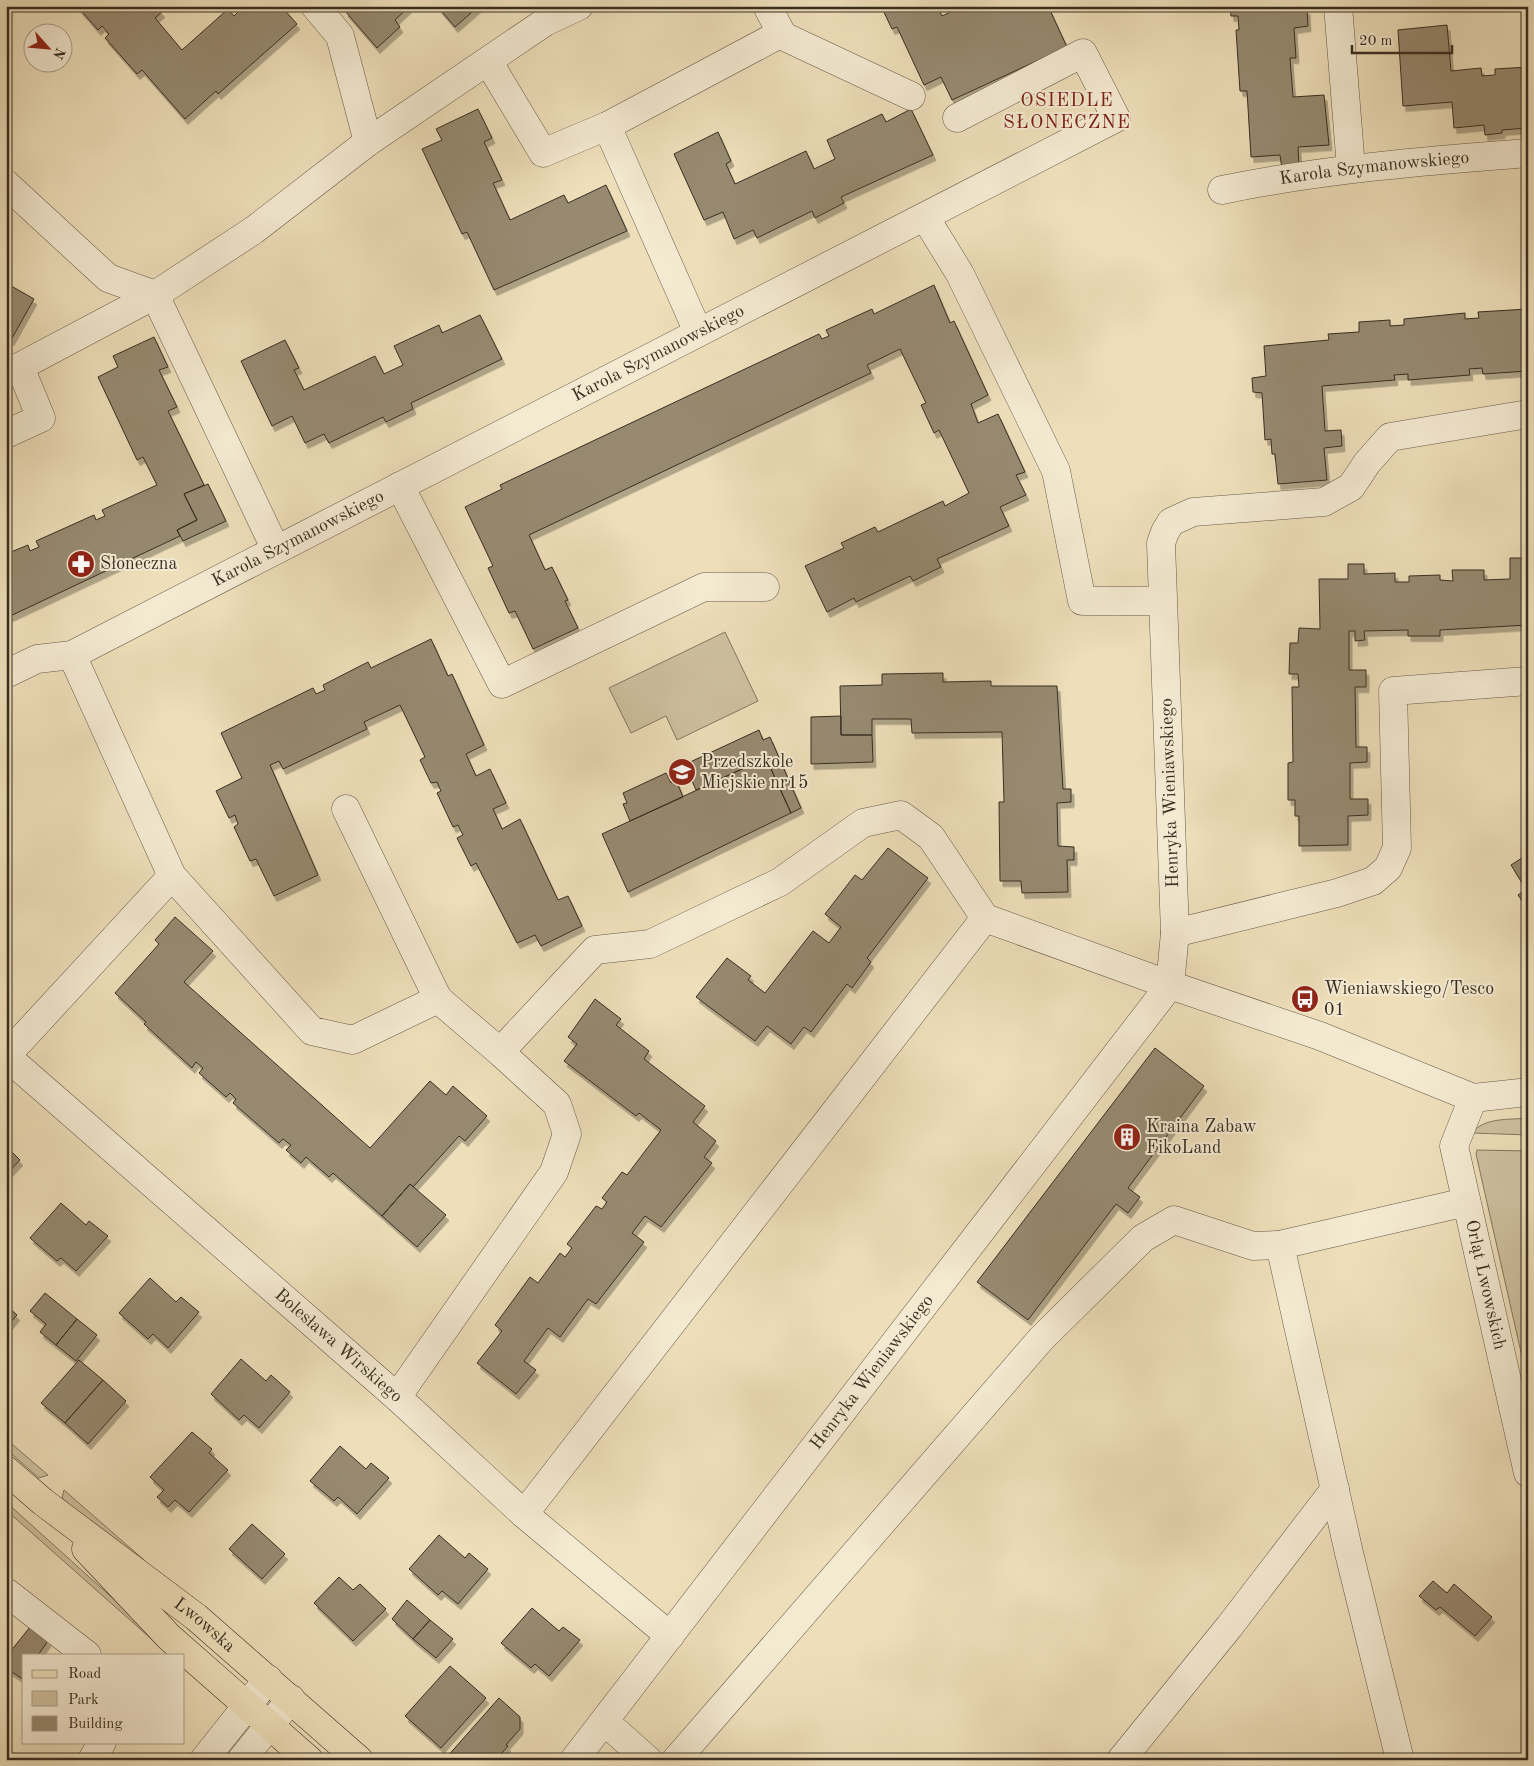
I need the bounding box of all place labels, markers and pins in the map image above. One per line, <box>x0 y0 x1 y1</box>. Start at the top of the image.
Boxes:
pharmacy icon: Słoneczna <box>66 549 96 579</box>
place label: Słoneczna <box>100 555 178 573</box>
place label: Przedszkole Miejskie nr15 <box>701 753 808 792</box>
school or university icon: Przedszkole Miejskie nr15 <box>667 757 697 787</box>
place label: Wieniawskiego/Tesco 01 <box>1324 980 1494 1019</box>
bus stop icon: Wieniawskiego/Tesco 01 <box>1290 984 1320 1014</box>
place label: Kraina Zabaw FikoLand <box>1146 1118 1257 1157</box>
building icon: Kraina Zabaw FikoLand <box>1112 1122 1142 1152</box>

